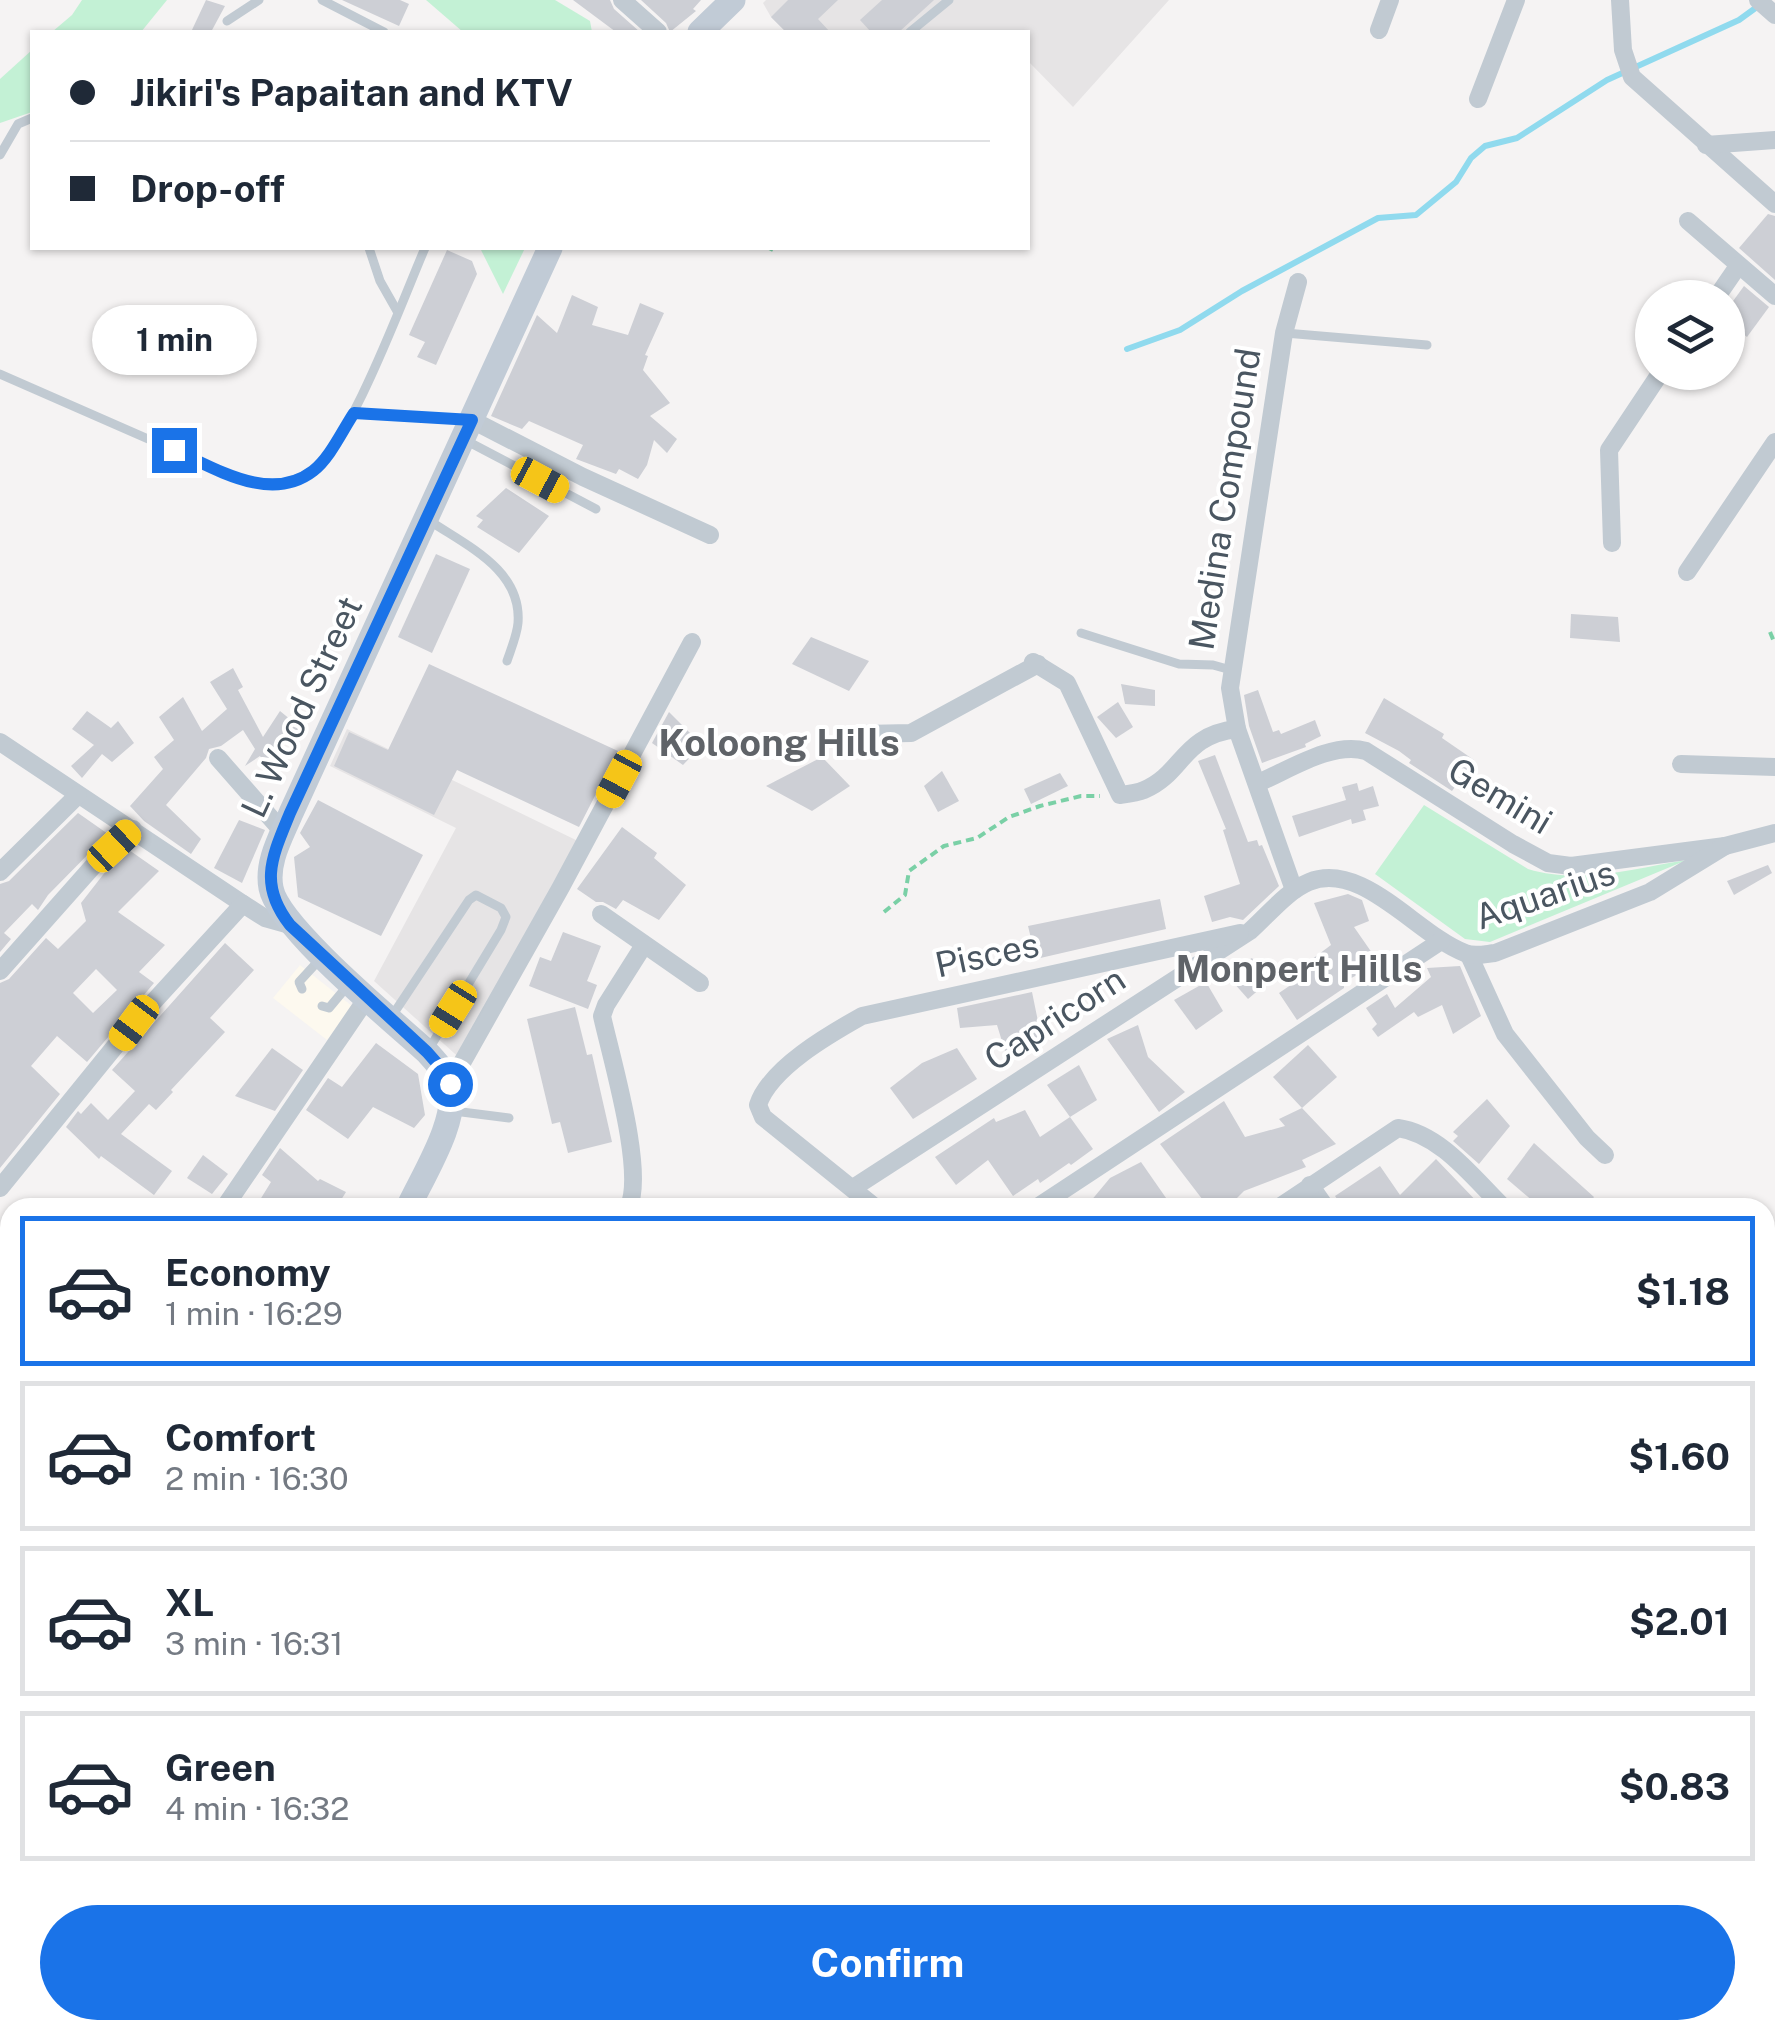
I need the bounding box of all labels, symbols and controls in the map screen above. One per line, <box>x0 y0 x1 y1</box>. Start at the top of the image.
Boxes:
text: Jikiri's Papaitan and KTV <box>130 70 573 115</box>
text: Drop-off <box>130 166 285 211</box>
map controls <box>1635 280 1745 390</box>
button: layers <box>1635 280 1745 390</box>
callout: 1 min <box>91 305 256 375</box>
text: 1 min <box>136 321 213 358</box>
street label: Medina Compound <box>1180 345 1269 653</box>
route end <box>152 428 197 473</box>
car <box>506 453 574 507</box>
street label: L. Wood Street <box>233 590 371 824</box>
district label: Koloong Hills <box>658 720 900 765</box>
car <box>592 745 646 813</box>
street label: Gemini <box>1441 749 1559 842</box>
car <box>82 815 146 877</box>
street label: Aquarius <box>1469 851 1620 938</box>
street label: Pisces <box>931 924 1043 985</box>
district label: Monpert Hills <box>1175 946 1423 991</box>
street label: Capricorn <box>977 958 1133 1079</box>
car <box>424 976 482 1042</box>
car <box>104 990 164 1056</box>
route start <box>428 1062 473 1107</box>
icon: car <box>45 1246 135 1336</box>
text: Economy <box>165 1250 331 1295</box>
text: $1.18 <box>1636 1269 1730 1314</box>
text: 1 min · 16:29 <box>165 1295 343 1332</box>
icon: car <box>45 1411 135 1501</box>
text: Comfort <box>165 1415 316 1460</box>
text: $1.60 <box>1628 1434 1730 1479</box>
text: 2 min · 16:30 <box>165 1460 349 1497</box>
icon: car <box>45 1576 135 1666</box>
text: XL <box>165 1580 214 1625</box>
text: $2.01 <box>1629 1599 1730 1644</box>
text: 3 min · 16:31 <box>165 1625 343 1662</box>
icon: car <box>45 1741 135 1831</box>
text: Green <box>165 1745 276 1790</box>
text: $0.83 <box>1619 1764 1730 1809</box>
text: 4 min · 16:32 <box>165 1790 349 1827</box>
button: Confirm <box>40 1905 1735 2020</box>

